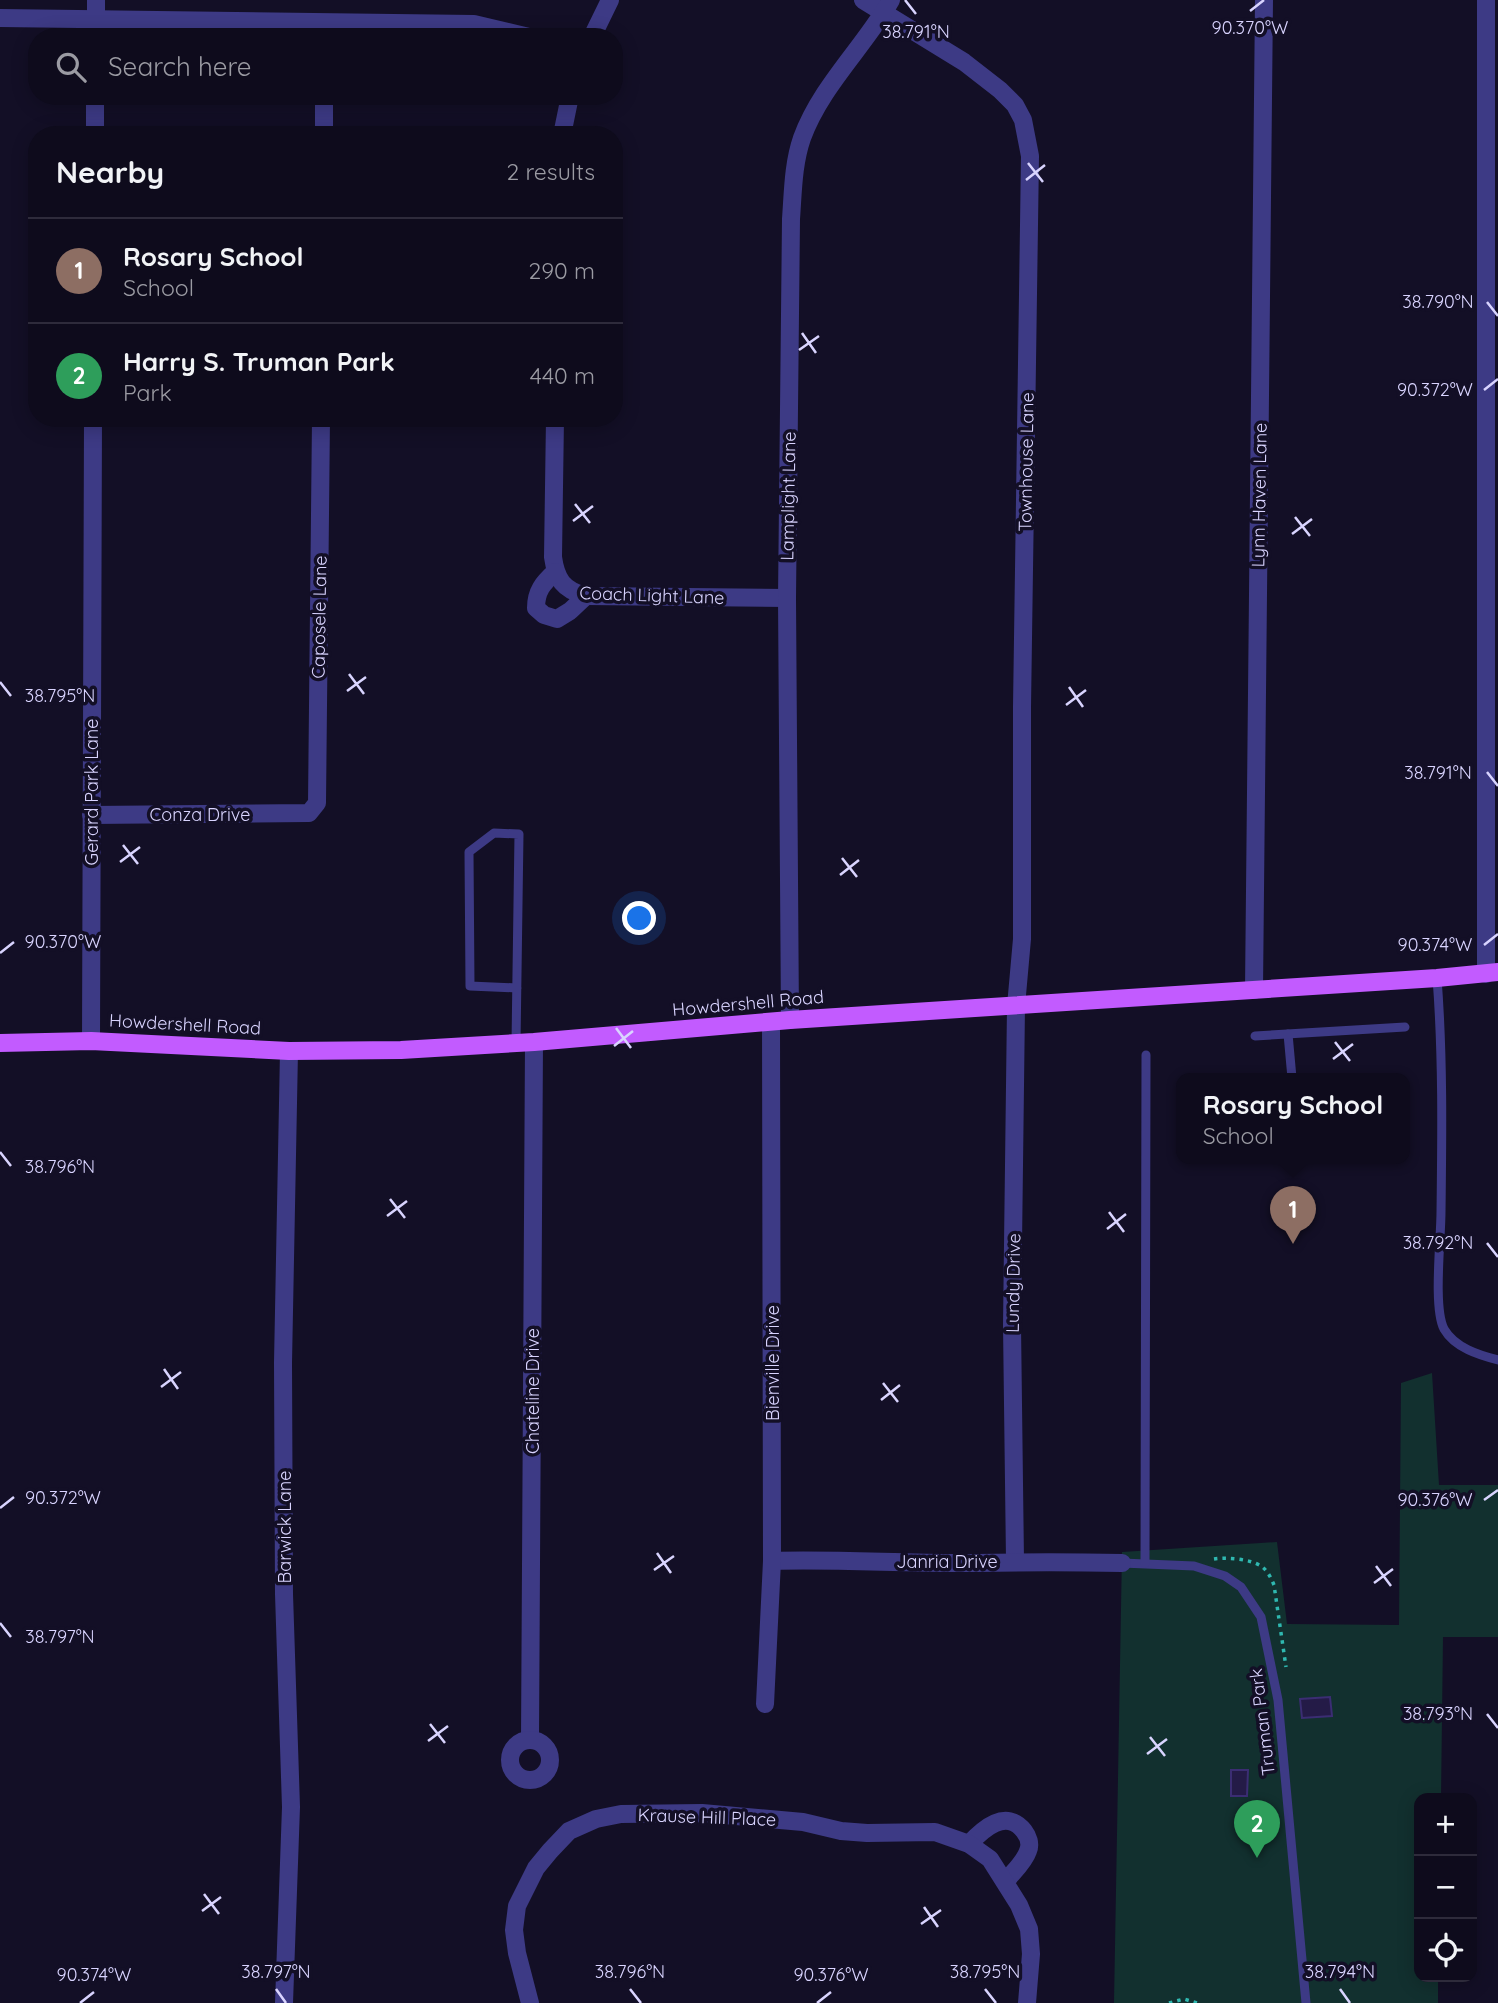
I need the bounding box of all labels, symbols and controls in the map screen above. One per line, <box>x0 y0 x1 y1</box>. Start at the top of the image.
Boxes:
text: 90.370°W <box>1212 16 1288 39</box>
text: 38.791°N <box>882 20 950 43</box>
search box <box>28 28 623 105</box>
icon: search <box>52 48 90 86</box>
text: Search here <box>108 50 252 83</box>
text: Nearby <box>56 153 164 191</box>
text: 2 results <box>506 157 595 186</box>
text: Rosary School <box>123 240 304 273</box>
text: 1 <box>75 256 83 285</box>
text: 290 m <box>528 256 595 285</box>
text: School <box>123 273 194 302</box>
text: 38.790°N <box>1402 290 1474 313</box>
text: Harry S. Truman Park <box>123 345 395 378</box>
text: 2 <box>72 361 86 390</box>
text: 440 m <box>530 361 595 390</box>
text: Park <box>123 378 172 407</box>
text: 90.372°W <box>1397 378 1473 401</box>
street label: Townhouse Lane <box>1013 392 1039 532</box>
street label: Lynn Haven Lane <box>1246 422 1272 568</box>
street label: Lamplight Lane <box>775 431 801 561</box>
street label: Caposele Lane <box>306 555 332 679</box>
street label: Coach Light Lane <box>579 581 725 609</box>
text: 38.795°N <box>25 684 95 707</box>
street label: Gerard Park Lane <box>80 719 103 865</box>
text: 38.791°N <box>1404 761 1472 784</box>
street label: Conza Drive <box>150 803 250 826</box>
your location <box>622 901 656 935</box>
text: 90.370°W <box>25 930 101 953</box>
text: 90.374°W <box>1398 933 1472 956</box>
street label: Howdershell Road <box>671 985 825 1021</box>
street label: Howdershell Road <box>108 1009 262 1039</box>
popup <box>1176 1073 1410 1164</box>
text: Rosary School <box>1203 1088 1383 1121</box>
text: School <box>1203 1121 1274 1150</box>
text: 38.796°N <box>25 1155 95 1178</box>
pin: 1 <box>1270 1186 1316 1244</box>
text: 38.792°N <box>1403 1231 1473 1254</box>
street label: Lundy Drive <box>1001 1233 1025 1333</box>
street label: Bienville Drive <box>761 1305 784 1421</box>
street label: Chateline Drive <box>521 1328 544 1454</box>
street label: Barwick Lane <box>273 1471 296 1583</box>
text: 90.372°W <box>25 1486 101 1509</box>
text: 90.376°W <box>1397 1488 1473 1511</box>
street label: Janria Drive <box>896 1550 998 1573</box>
text: 38.797°N <box>25 1625 95 1648</box>
street label: Truman Park <box>1244 1667 1280 1777</box>
text: 38.793°N <box>1403 1702 1473 1725</box>
map controls <box>1414 1793 1477 1982</box>
button: + <box>1414 1793 1477 1856</box>
pin: 2 <box>1234 1800 1280 1858</box>
street label: Krause Hill Place <box>637 1803 777 1831</box>
button: − <box>1414 1856 1477 1919</box>
button: locate <box>1414 1919 1477 1982</box>
text: 38.797°N <box>241 1960 311 1983</box>
text: 38.796°N <box>595 1960 665 1983</box>
text: 38.795°N <box>950 1960 1020 1983</box>
text: 38.794°N <box>1305 1960 1375 1983</box>
text: 90.374°W <box>57 1963 131 1986</box>
text: 90.376°W <box>793 1963 869 1986</box>

